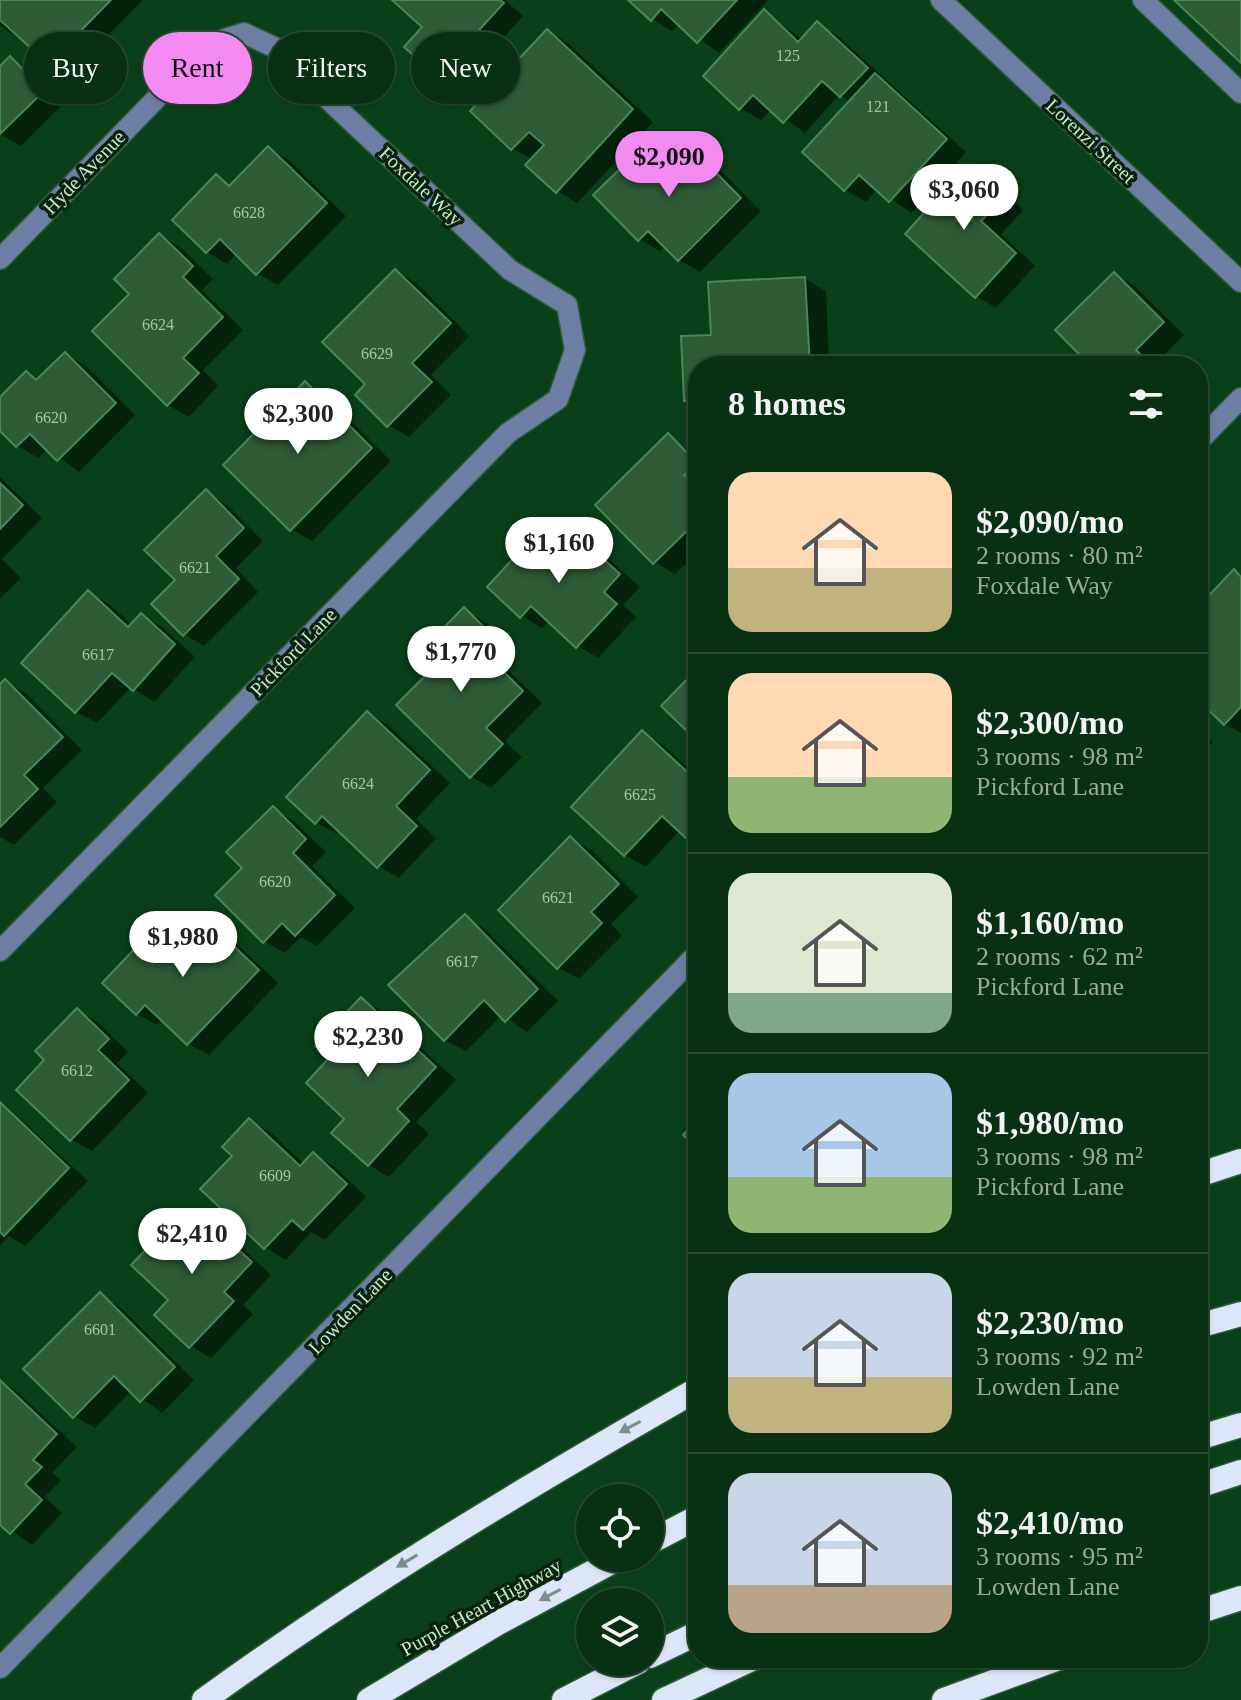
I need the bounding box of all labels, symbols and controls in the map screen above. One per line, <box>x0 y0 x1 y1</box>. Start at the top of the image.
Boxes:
chip: Buy <box>24 32 127 104</box>
chip: Rent <box>143 32 252 104</box>
chip: Filters <box>268 32 395 104</box>
chip: New <box>411 32 520 104</box>
house number: 125 <box>776 47 800 64</box>
street label: Lorenzi Street <box>1042 94 1140 188</box>
house number: 121 <box>866 98 890 115</box>
street label: Hyde Avenue <box>39 125 130 219</box>
pin: $2,090 <box>604 131 734 199</box>
street label: Foxdale Way <box>374 142 467 231</box>
text: $2,090 <box>633 142 705 171</box>
pin: $3,060 <box>899 164 1029 232</box>
text: $3,060 <box>928 175 1000 204</box>
house number: 6628 <box>233 204 265 221</box>
house number: 6624 <box>142 316 174 333</box>
house number: 6629 <box>361 345 393 362</box>
icon: filters <box>1124 382 1168 426</box>
text: 8 homes <box>728 385 846 422</box>
pin: $2,300 <box>233 388 363 456</box>
text: $2,300 <box>262 399 334 428</box>
house number: 6620 <box>35 409 67 426</box>
text: $2,090/mo <box>976 503 1124 540</box>
icon: home <box>792 504 888 600</box>
pin: $1,160 <box>494 517 624 585</box>
text: $1,160 <box>523 528 595 557</box>
text: 2 rooms · 80 m² <box>976 541 1143 570</box>
house number: 6621 <box>179 559 211 576</box>
text: Foxdale Way <box>976 571 1113 600</box>
street label: Pickford Lane <box>246 603 341 701</box>
pin: $1,770 <box>396 626 526 694</box>
text: $1,770 <box>425 637 497 666</box>
house number: 6617 <box>82 646 114 663</box>
text: $2,300/mo <box>976 704 1124 741</box>
icon: home <box>792 705 888 801</box>
text: 3 rooms · 98 m² <box>976 742 1143 771</box>
text: Pickford Lane <box>976 772 1124 801</box>
house number: 6624 <box>342 775 374 792</box>
house number: 6625 <box>624 786 656 803</box>
house number: 6620 <box>259 873 291 890</box>
house number: 6621 <box>542 889 574 906</box>
text: $1,160/mo <box>976 904 1124 941</box>
icon: home <box>792 905 888 1001</box>
pin: $1,980 <box>118 911 248 979</box>
text: $1,980 <box>147 922 219 951</box>
text: 2 rooms · 62 m² <box>976 942 1143 971</box>
house number: 6617 <box>446 953 478 970</box>
text: Pickford Lane <box>976 972 1124 1001</box>
pin: $2,230 <box>303 1011 433 1079</box>
text: $2,230 <box>332 1022 404 1051</box>
house number: 6612 <box>61 1062 93 1079</box>
text: $1,980/mo <box>976 1104 1124 1141</box>
icon: home <box>792 1105 888 1201</box>
text: 3 rooms · 98 m² <box>976 1142 1143 1171</box>
house number: 6609 <box>259 1167 291 1184</box>
text: Pickford Lane <box>976 1172 1124 1201</box>
pin: $2,410 <box>127 1208 257 1276</box>
text: $2,410 <box>156 1219 228 1248</box>
street label: Lowden Lane <box>304 1264 396 1358</box>
text: $2,230/mo <box>976 1304 1124 1341</box>
icon: home <box>792 1305 888 1401</box>
house number: 6601 <box>84 1321 116 1338</box>
text: 3 rooms · 92 m² <box>976 1342 1143 1371</box>
text: Lowden Lane <box>976 1372 1120 1401</box>
one-way arrow <box>618 1420 641 1434</box>
map controls <box>576 1484 664 1676</box>
button: locate <box>576 1484 664 1572</box>
text: $2,410/mo <box>976 1504 1124 1541</box>
icon: home <box>792 1505 888 1601</box>
text: 3 rooms · 95 m² <box>976 1542 1143 1571</box>
one-way arrow <box>396 1553 418 1567</box>
street label: Purple Heart Highway <box>397 1554 566 1661</box>
text: Lowden Lane <box>976 1572 1120 1601</box>
one-way arrow <box>539 1588 562 1602</box>
button: layers <box>576 1588 664 1676</box>

